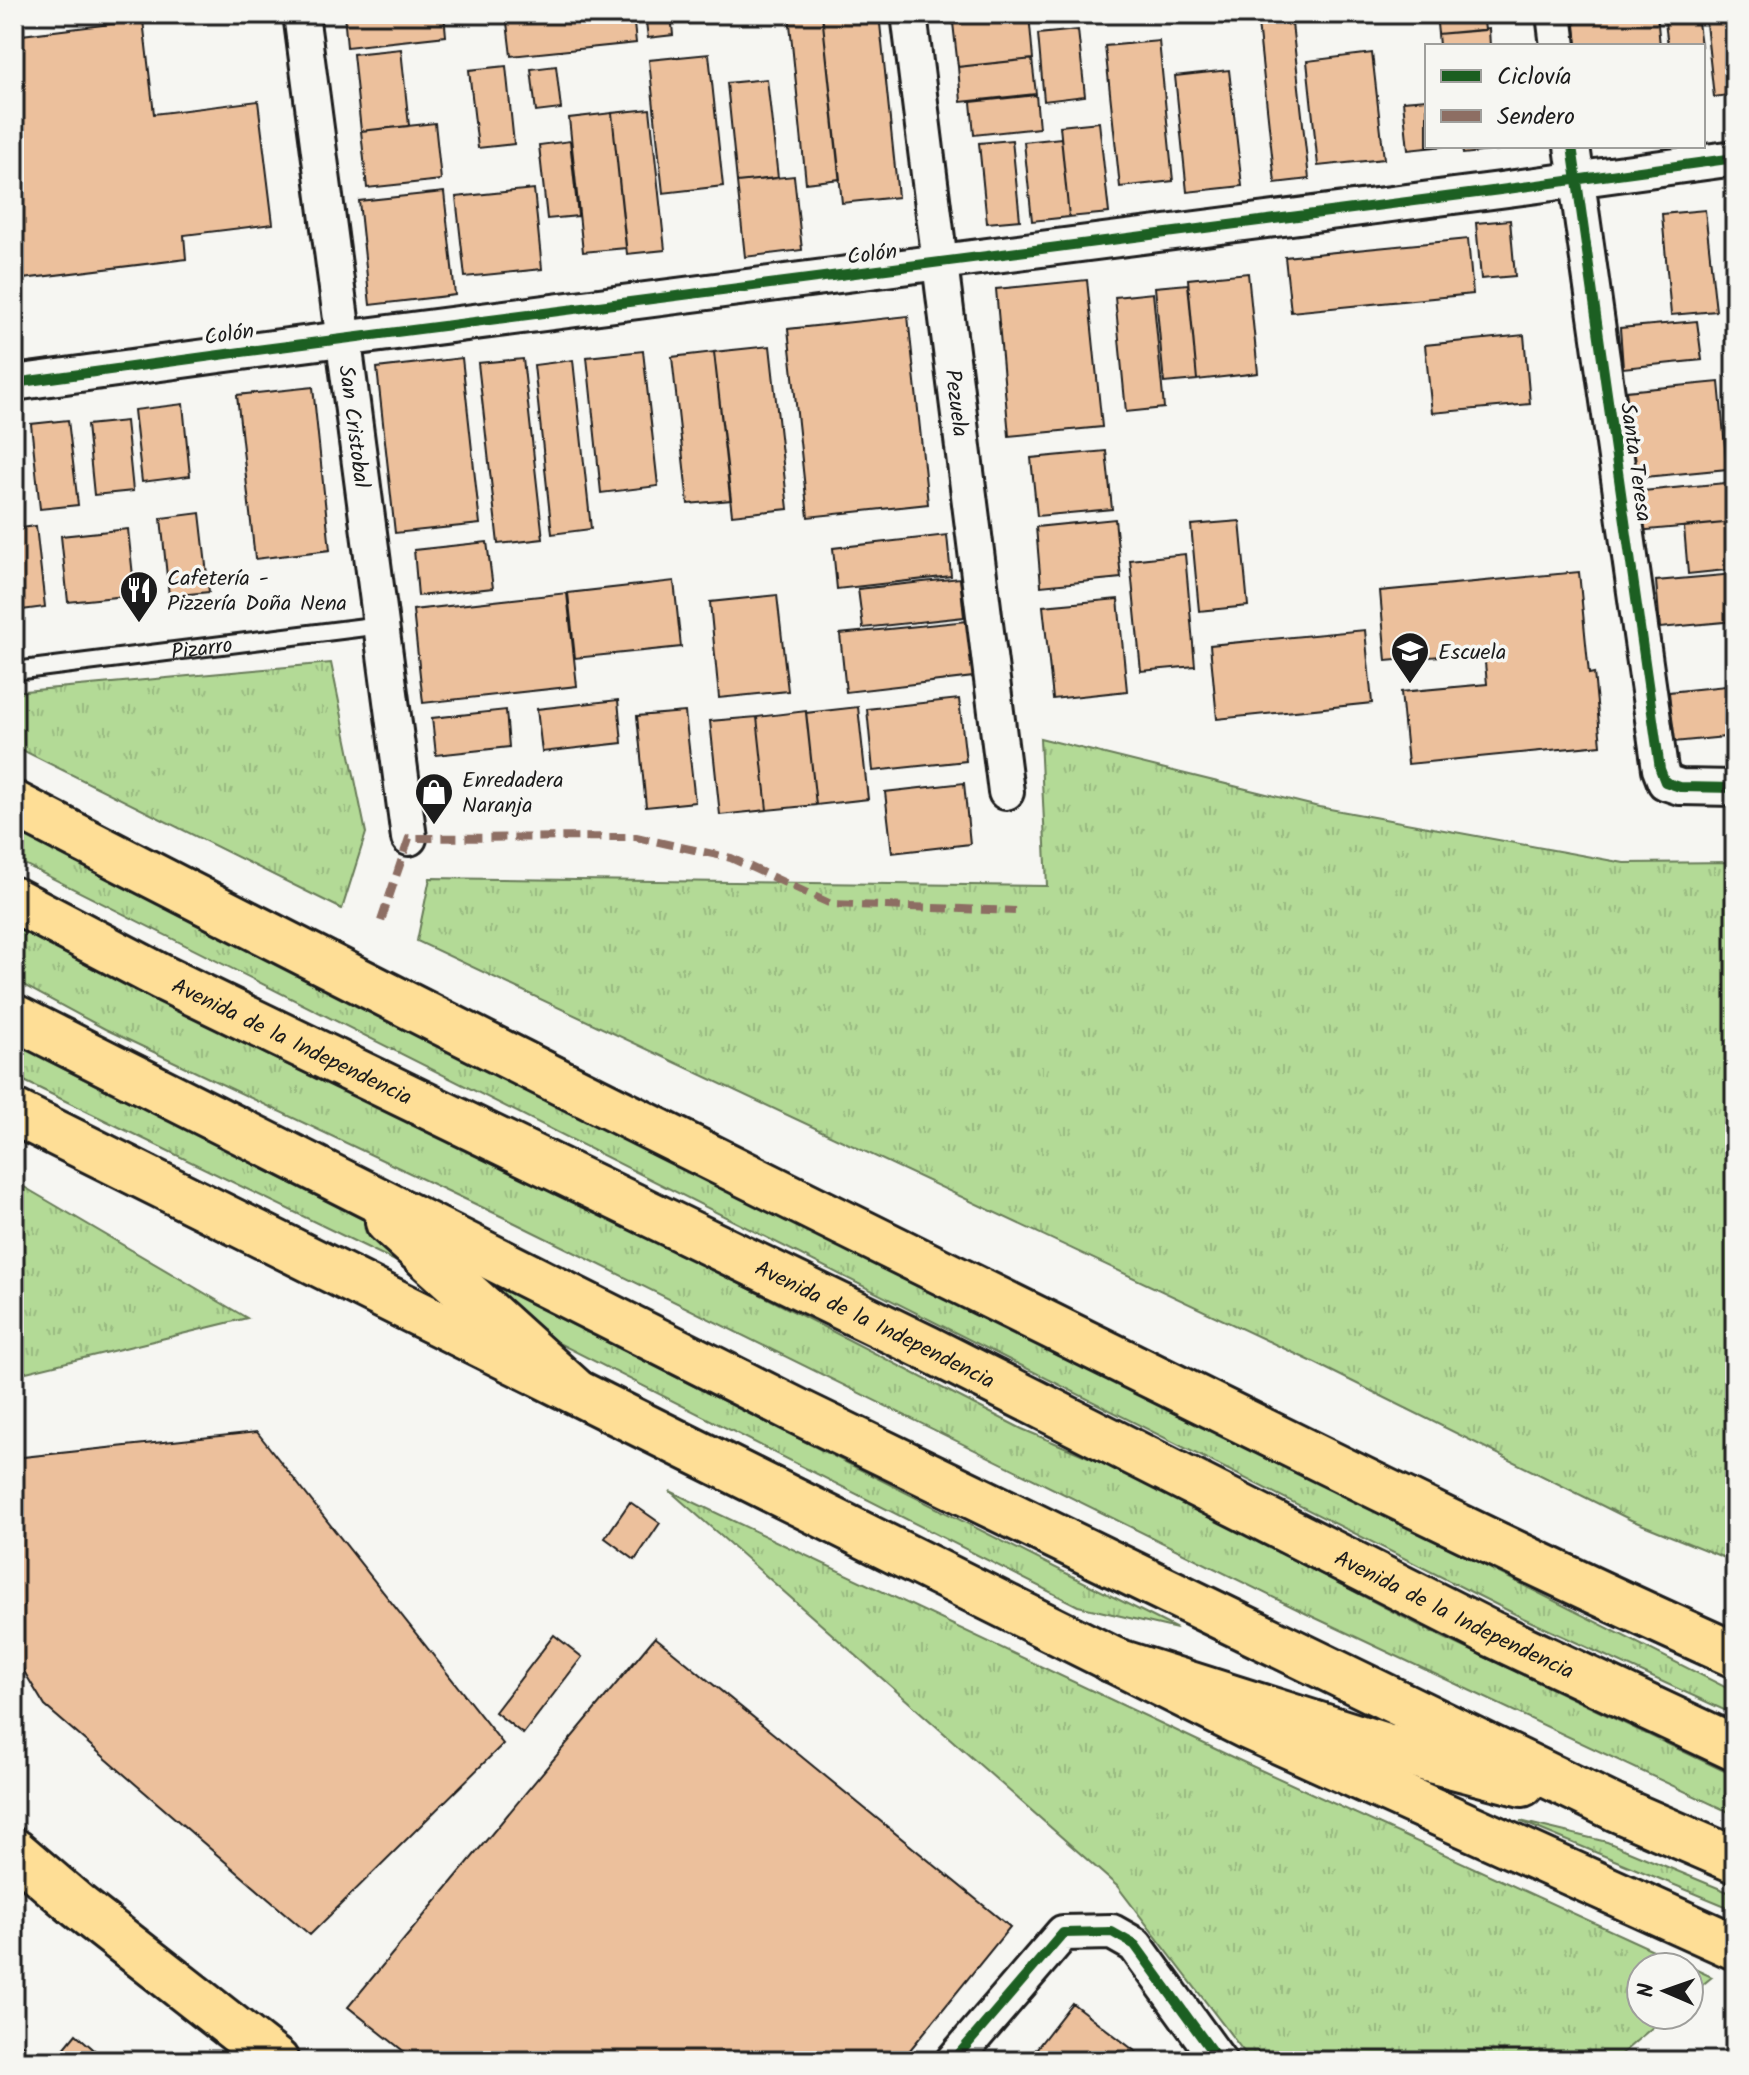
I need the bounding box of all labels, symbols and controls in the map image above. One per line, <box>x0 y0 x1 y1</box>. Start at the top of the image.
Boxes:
legend <box>1425 44 1705 148</box>
text: Ciclovía <box>1497 58 1572 97</box>
text: Sendero <box>1497 98 1575 137</box>
street label: Colón <box>845 235 899 276</box>
street label: Colón <box>202 315 257 356</box>
street label: San Cristobal <box>327 363 378 491</box>
street label: Pezuela <box>933 368 977 439</box>
street label: Santa Teresa <box>1609 401 1660 524</box>
place label: Cafetería - Pizzería Doña Nena <box>167 562 347 622</box>
restaurant icon: Cafetería - Pizzería Doña Nena <box>118 569 160 624</box>
street label: Pizarro <box>169 629 235 671</box>
school or university icon: Escuela <box>1389 630 1431 685</box>
place label: Escuela <box>1438 636 1506 671</box>
place label: Enredadera Naranja <box>462 764 564 824</box>
shop icon: Enredadera Naranja <box>413 771 455 826</box>
street label: Avenida de la Independencia <box>165 970 418 1116</box>
street label: Avenida de la Independencia <box>748 1252 1000 1400</box>
street label: Avenida de la Independencia <box>1328 1542 1579 1690</box>
north arrow <box>1625 1951 1705 2031</box>
text: N <box>1630 1983 1665 1998</box>

